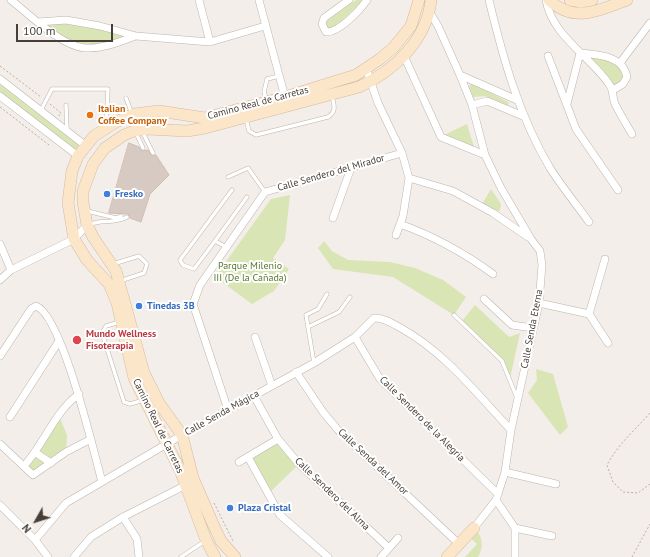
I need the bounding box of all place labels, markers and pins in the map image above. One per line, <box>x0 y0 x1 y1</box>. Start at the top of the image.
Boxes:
place label: Italian Coffee Company <box>98 103 167 126</box>
marker: Italian Coffee Company <box>85 110 95 120</box>
place label: Fresko <box>115 188 143 200</box>
marker: Fresko <box>102 189 112 199</box>
place label: Tinedas 3B <box>147 300 195 312</box>
marker: Tinedas 3B <box>134 301 144 311</box>
place label: Mundo Wellness Fisoterapia <box>86 328 156 352</box>
marker: Mundo Wellness Fisoterapia <box>71 334 83 346</box>
place label: Plaza Cristal <box>238 502 291 514</box>
marker: Plaza Cristal <box>225 503 235 513</box>

